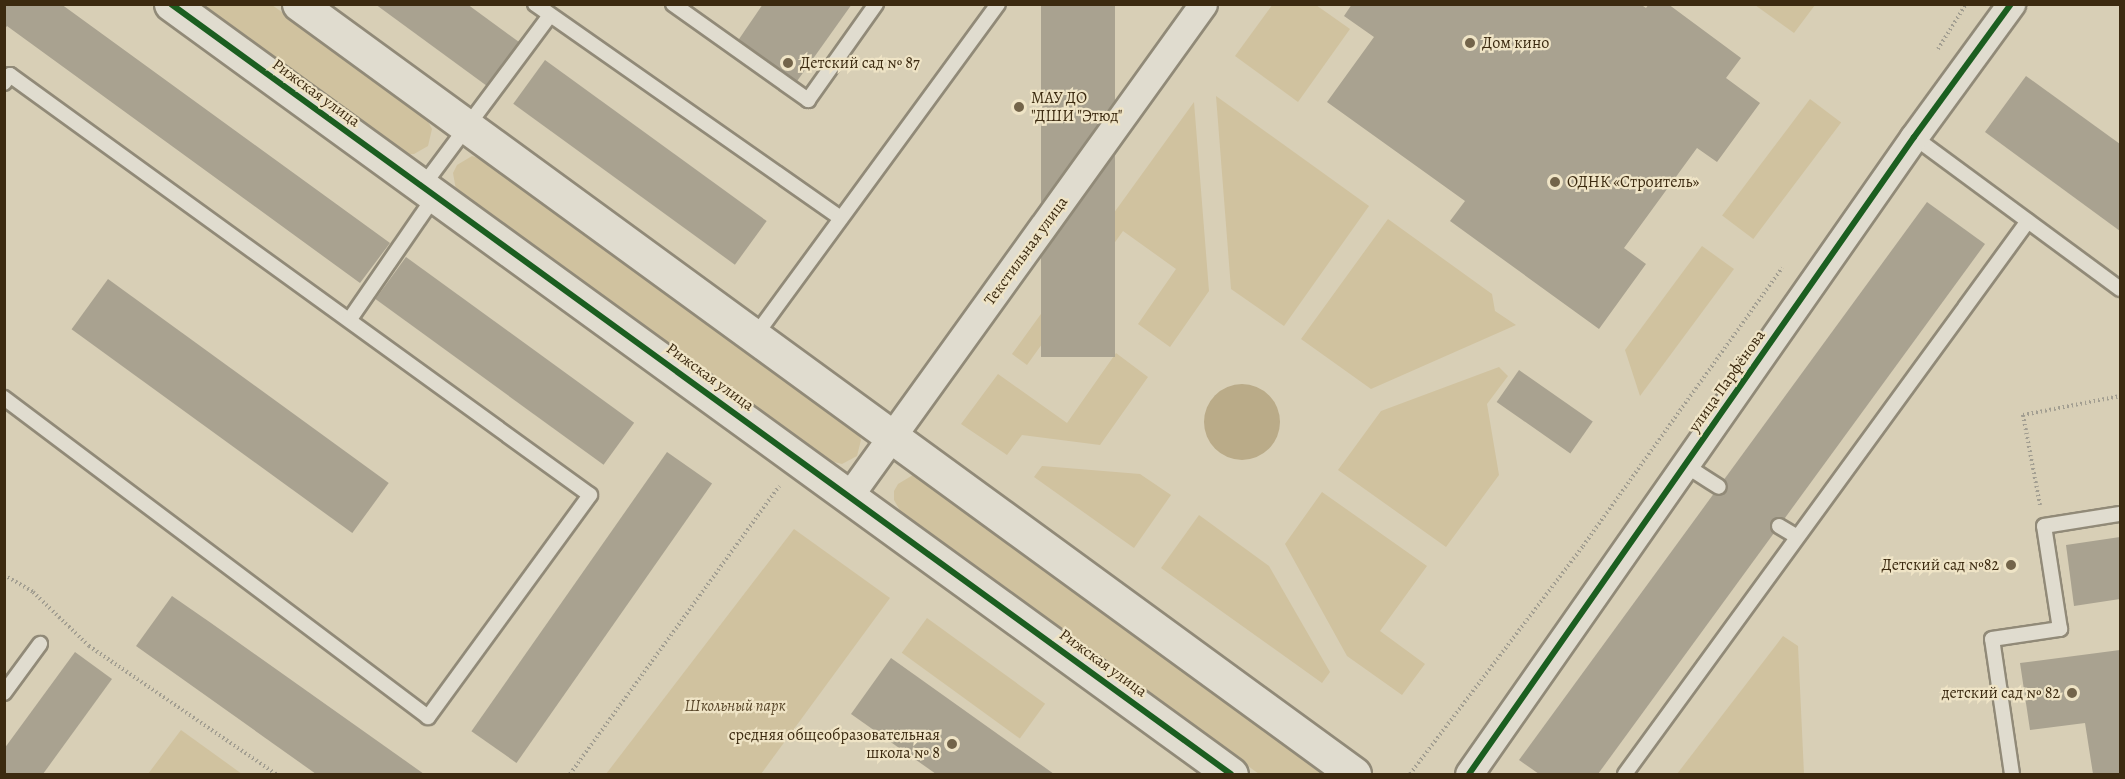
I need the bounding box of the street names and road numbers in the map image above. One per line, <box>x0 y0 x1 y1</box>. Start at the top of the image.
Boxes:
street label: Рижская улица <box>268 55 364 131</box>
street label: Текстильная улица <box>980 193 1072 309</box>
street label: улица Парфёнова <box>1685 326 1769 436</box>
street label: Рижская улица <box>662 339 758 415</box>
street label: Рижская улица <box>1055 625 1151 701</box>

